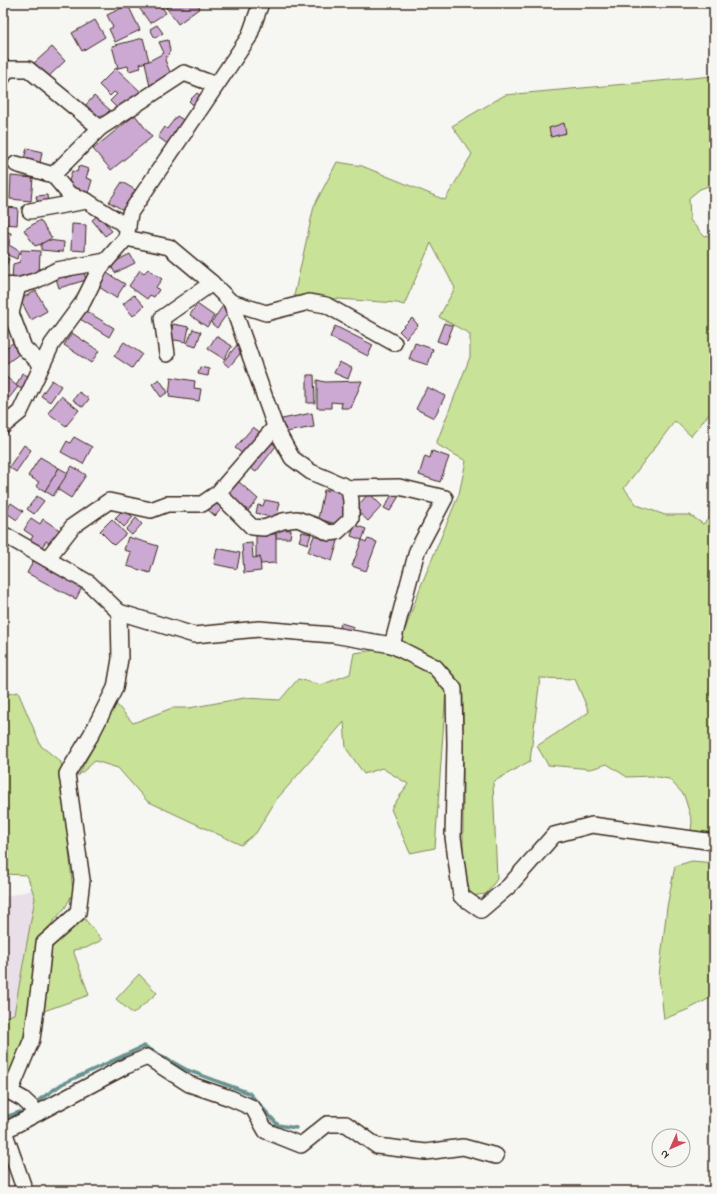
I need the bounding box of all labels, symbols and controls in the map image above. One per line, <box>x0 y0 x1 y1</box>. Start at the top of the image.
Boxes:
north arrow <box>651 1128 691 1168</box>
text: N <box>656 1146 673 1163</box>

